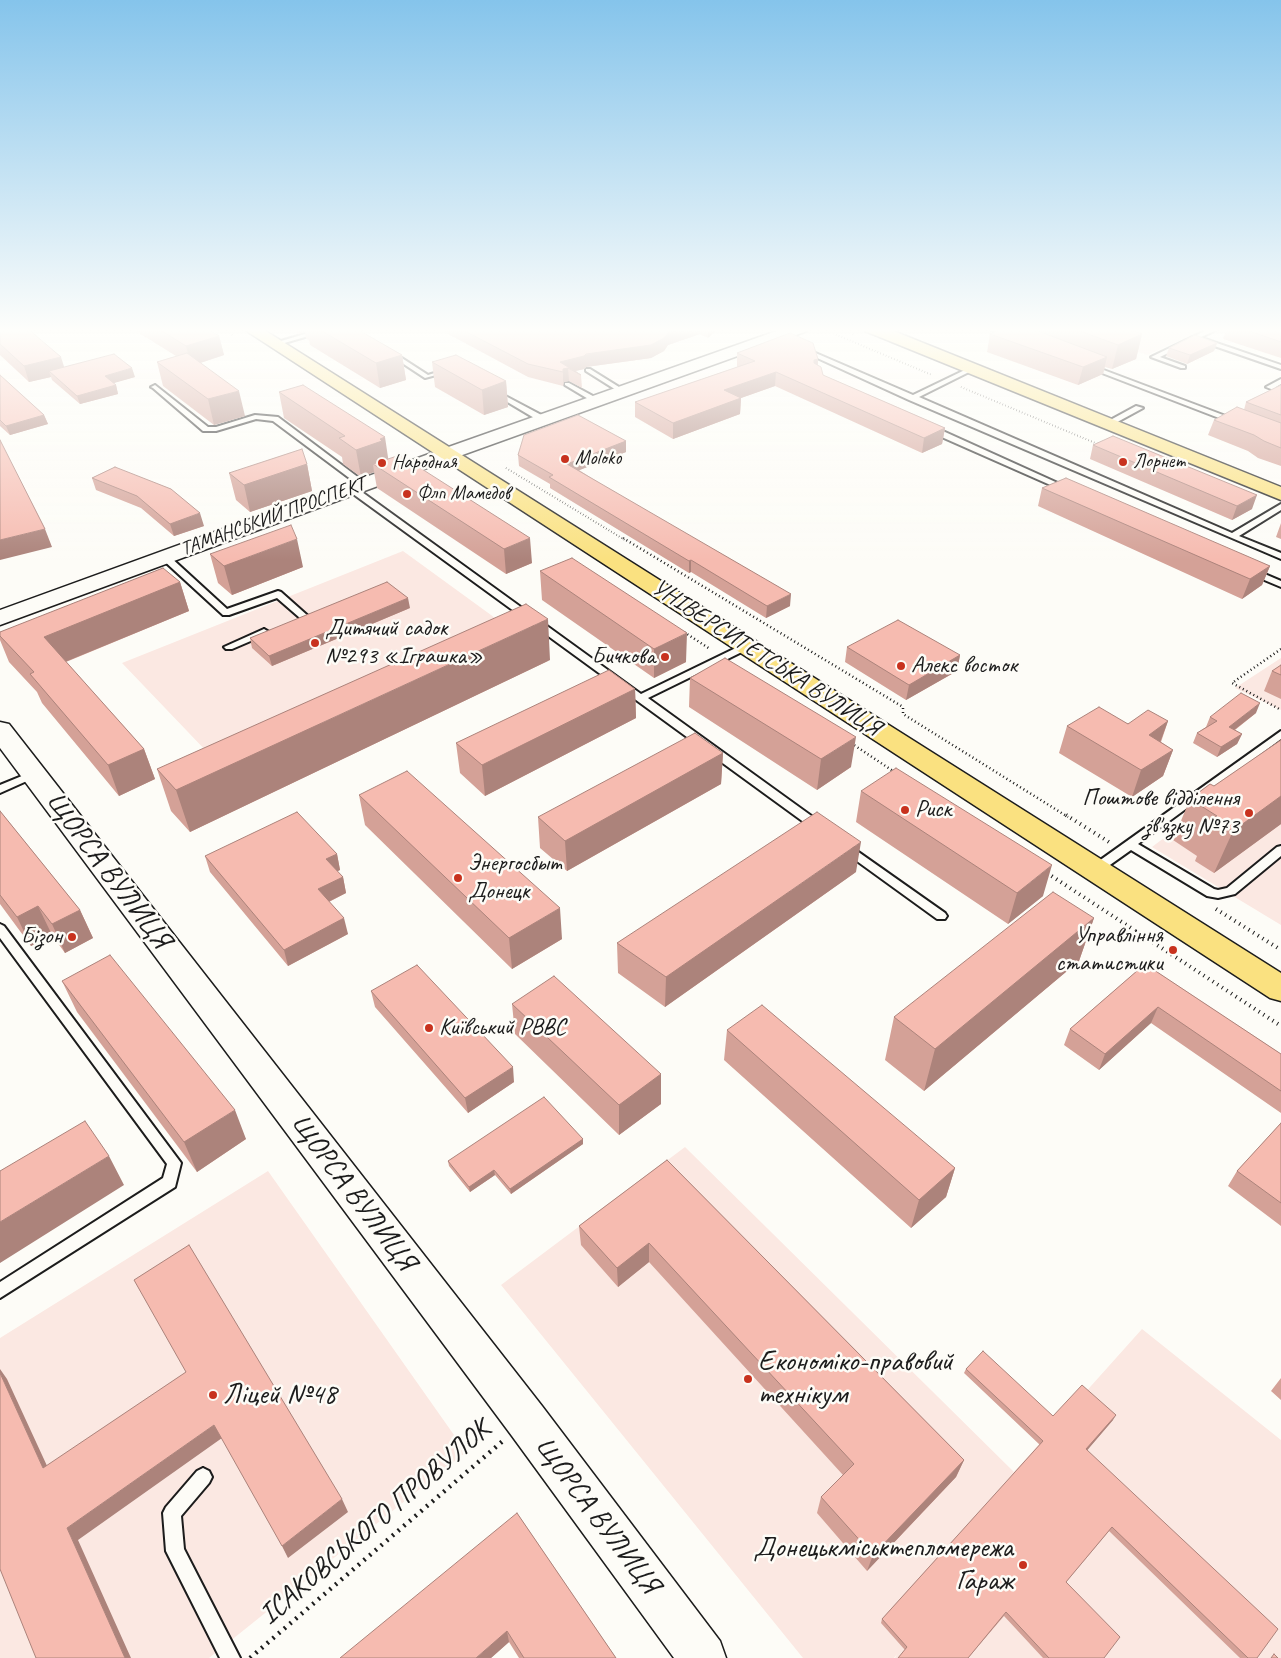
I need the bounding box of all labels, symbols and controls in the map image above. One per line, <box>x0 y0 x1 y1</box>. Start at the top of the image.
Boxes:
place label: Moloko <box>575 447 621 471</box>
place label: Лорнет <box>1133 450 1185 474</box>
place label: Народная <box>392 451 457 475</box>
marker: Moloko <box>559 453 571 465</box>
marker: Лорнет <box>1117 456 1129 468</box>
marker: Народная <box>376 457 388 469</box>
street label: ТАМАНСЬКИЙ ПРОСПЕКТ <box>177 472 369 562</box>
place label: Флп Мамедов <box>417 482 510 506</box>
marker: Флп Мамедов <box>401 488 413 500</box>
street label: УНІВЕРСИТЕТСЬКА ВУЛИЦЯ <box>646 573 886 743</box>
place label: Дитячий садок №293 «Іграшка» <box>325 615 483 671</box>
marker: Дитячий садок №293 «Іграшка» <box>309 637 321 649</box>
place label: Бичкова <box>592 643 655 671</box>
marker: Бичкова <box>659 651 671 663</box>
place label: Алекс восток <box>911 652 1017 680</box>
marker: Алекс восток <box>895 660 907 672</box>
place label: Поштове відділення зв'язку №73 <box>1082 785 1239 841</box>
street label: ЩОРСА ВУЛИЦЯ <box>38 786 178 956</box>
place label: Риск <box>915 796 951 824</box>
marker: Риск <box>899 804 911 816</box>
marker: Поштове відділення зв'язку №73 <box>1243 807 1255 819</box>
place label: Энергосбыт Донецк <box>468 850 561 906</box>
marker: Энергосбыт Донецк <box>452 872 464 884</box>
place label: Управління статистики <box>1056 922 1163 978</box>
place label: Бізон <box>21 923 62 951</box>
marker: Бізон <box>66 931 78 943</box>
marker: Управління статистики <box>1167 944 1179 956</box>
place label: Київський РВВС <box>439 1014 566 1042</box>
marker: Київський РВВС <box>423 1022 435 1034</box>
street label: ЩОРСА ВУЛИЦЯ <box>283 1108 423 1278</box>
place label: Економіко-правовий технікум <box>758 1345 953 1413</box>
marker: Економіко-правовий технікум <box>742 1373 754 1385</box>
place label: Ліцей №48 <box>223 1378 337 1412</box>
marker: Ліцей №48 <box>207 1389 219 1401</box>
street label: ІСАКОВСЬКОГО ПРОВУЛОК <box>253 1413 497 1633</box>
street label: ЩОРСА ВУЛИЦЯ <box>527 1431 667 1601</box>
place label: Донецькміськтепломережа Гараж <box>753 1531 1013 1599</box>
marker: Донецькміськтепломережа Гараж <box>1017 1559 1029 1571</box>

